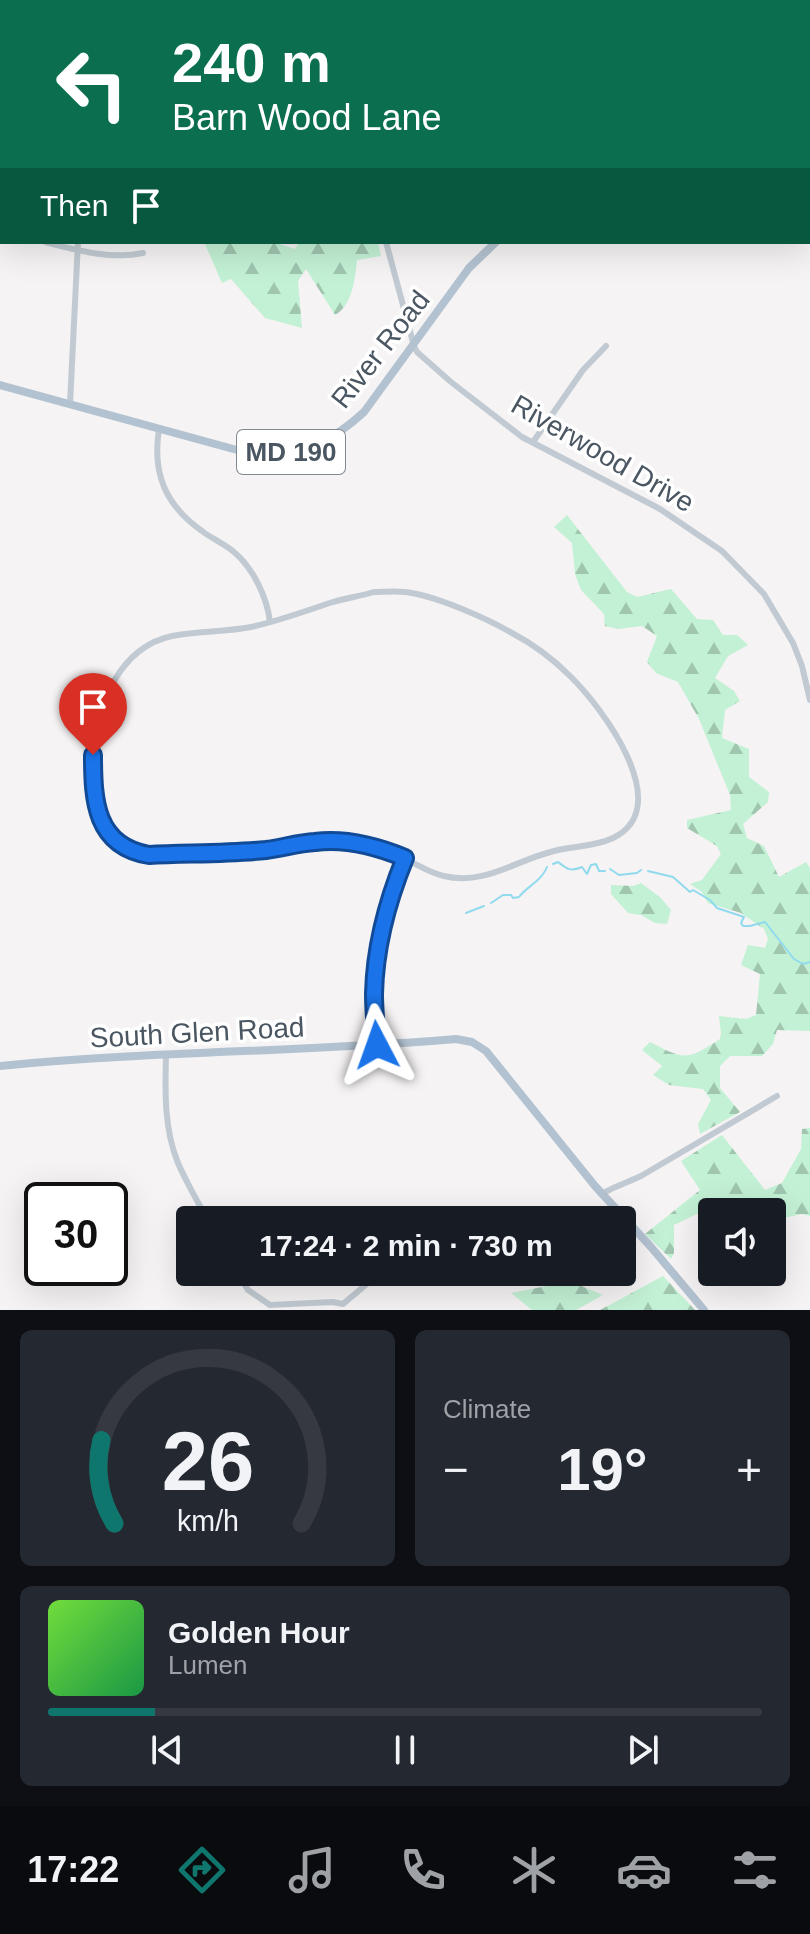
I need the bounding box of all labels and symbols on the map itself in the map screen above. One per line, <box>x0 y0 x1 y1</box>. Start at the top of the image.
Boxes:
street label: River Road <box>325 285 436 414</box>
street label: Riverwood Drive <box>506 389 699 518</box>
road number: MD 190 <box>237 430 345 474</box>
pin <box>59 673 127 755</box>
position arrow <box>335 1003 419 1087</box>
street label: South Glen Road <box>89 1011 305 1054</box>
speed limit sign: 30 <box>24 1182 128 1286</box>

